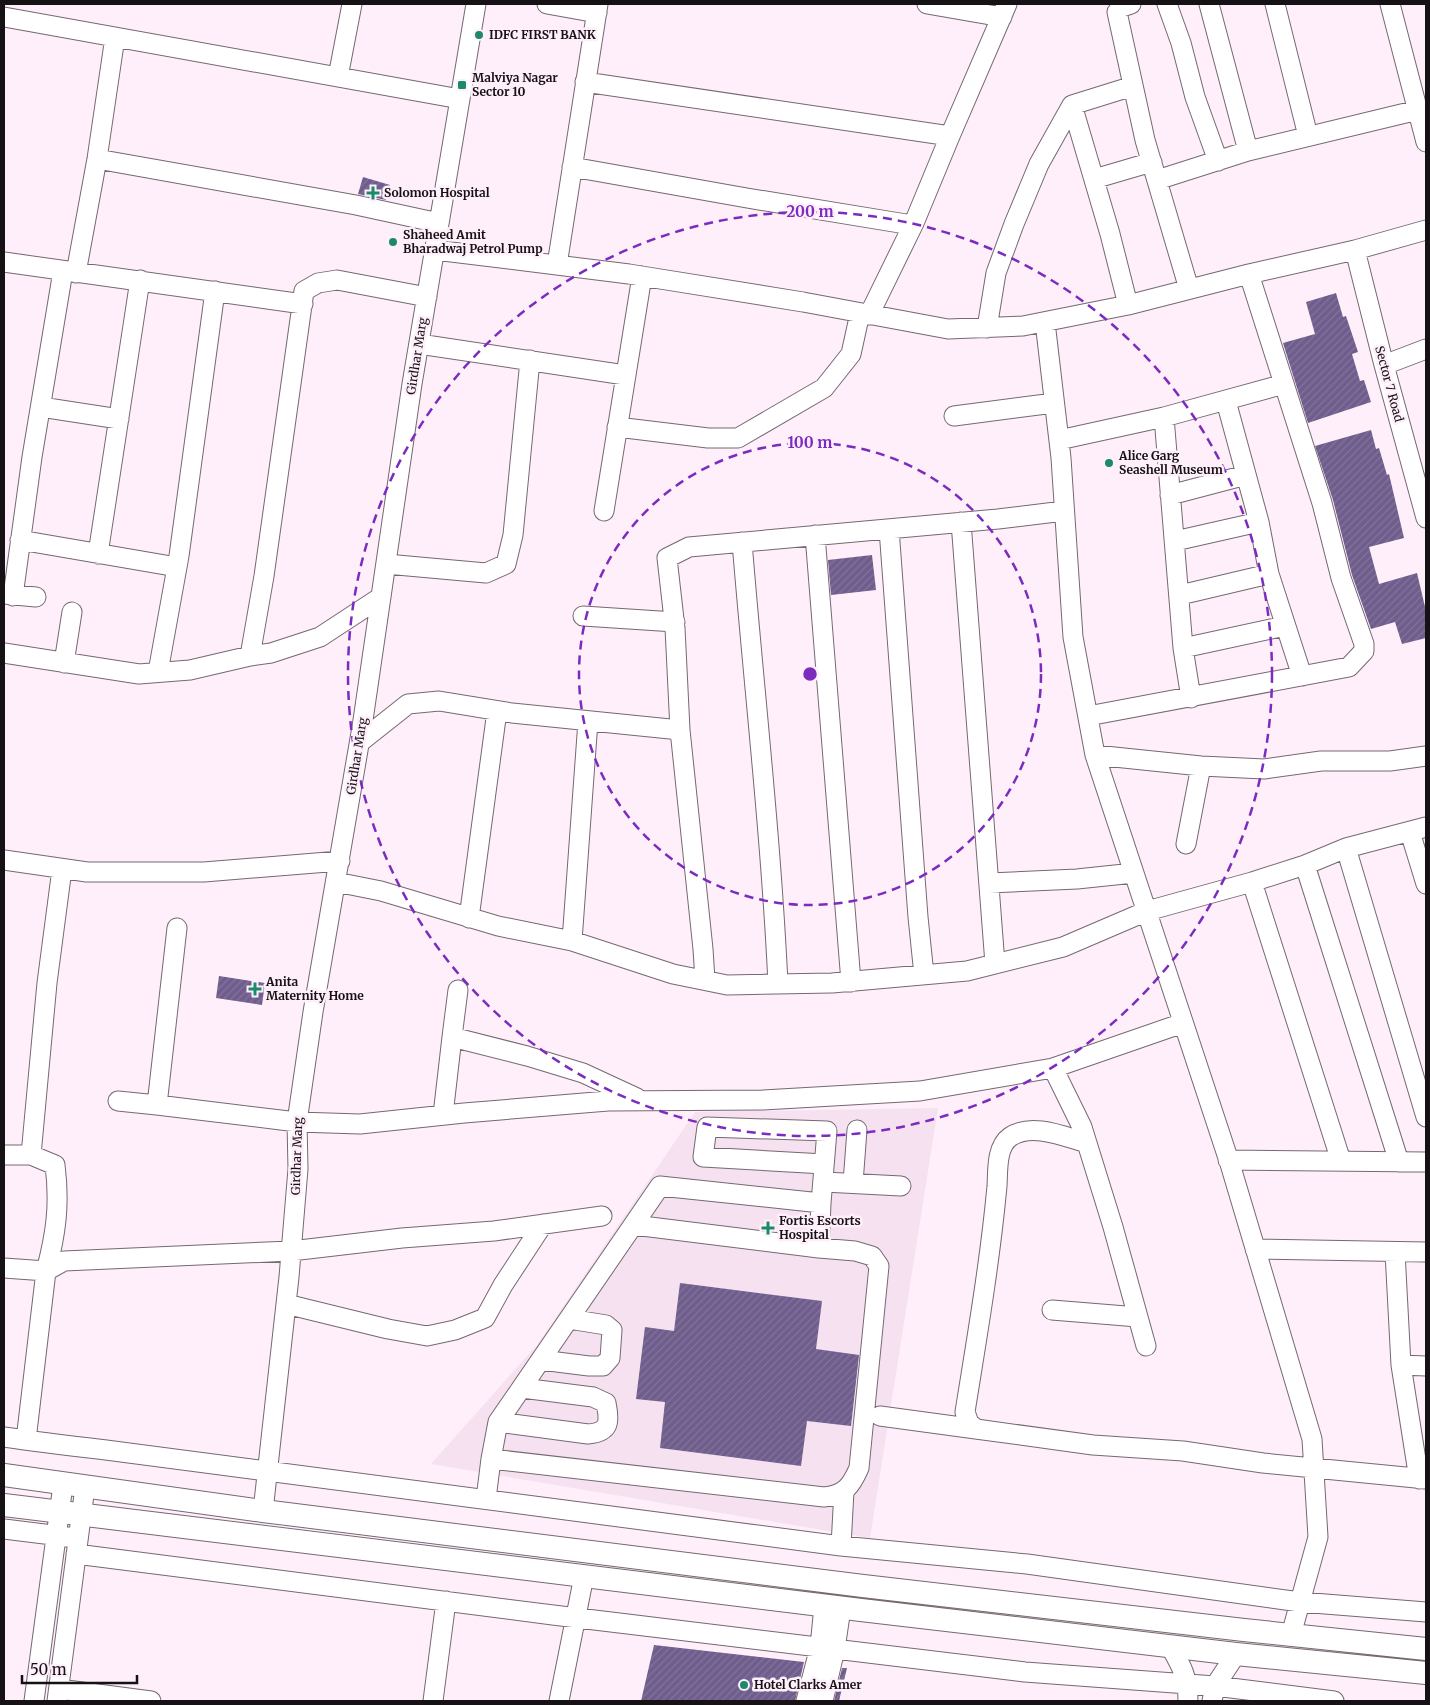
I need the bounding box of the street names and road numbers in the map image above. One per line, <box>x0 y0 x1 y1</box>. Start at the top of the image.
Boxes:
street label: Girdhar Marg <box>403 315 430 396</box>
street label: Sector 7 Road <box>1372 344 1407 424</box>
street label: Girdhar Marg <box>343 715 370 796</box>
street label: Girdhar Marg <box>288 1116 305 1195</box>

